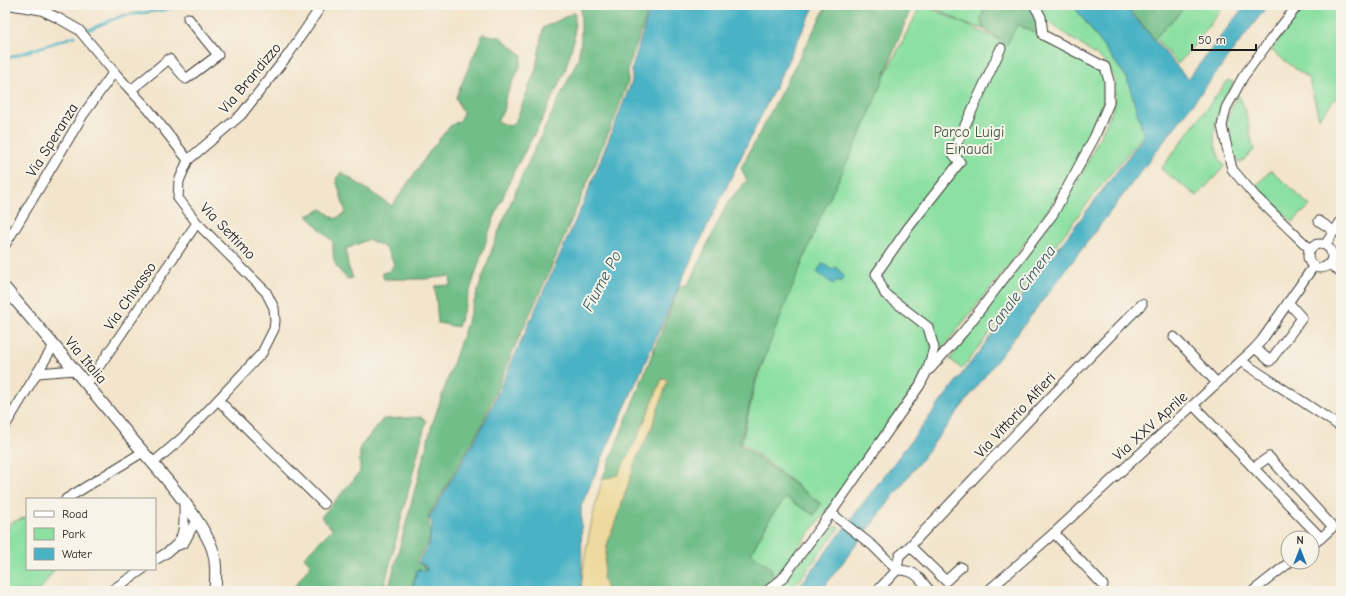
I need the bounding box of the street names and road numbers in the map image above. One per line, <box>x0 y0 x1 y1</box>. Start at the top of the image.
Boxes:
street label: Via Brandizzo <box>215 39 285 117</box>
street label: Via Speranza <box>22 100 82 180</box>
street label: Via Settimo <box>196 199 260 263</box>
street label: Via Chivasso <box>100 258 160 333</box>
street label: Via Italia <box>61 333 111 387</box>
street label: Via Vittorio Alfieri <box>971 368 1059 462</box>
street label: Via XXV Aprile <box>1109 387 1192 464</box>

